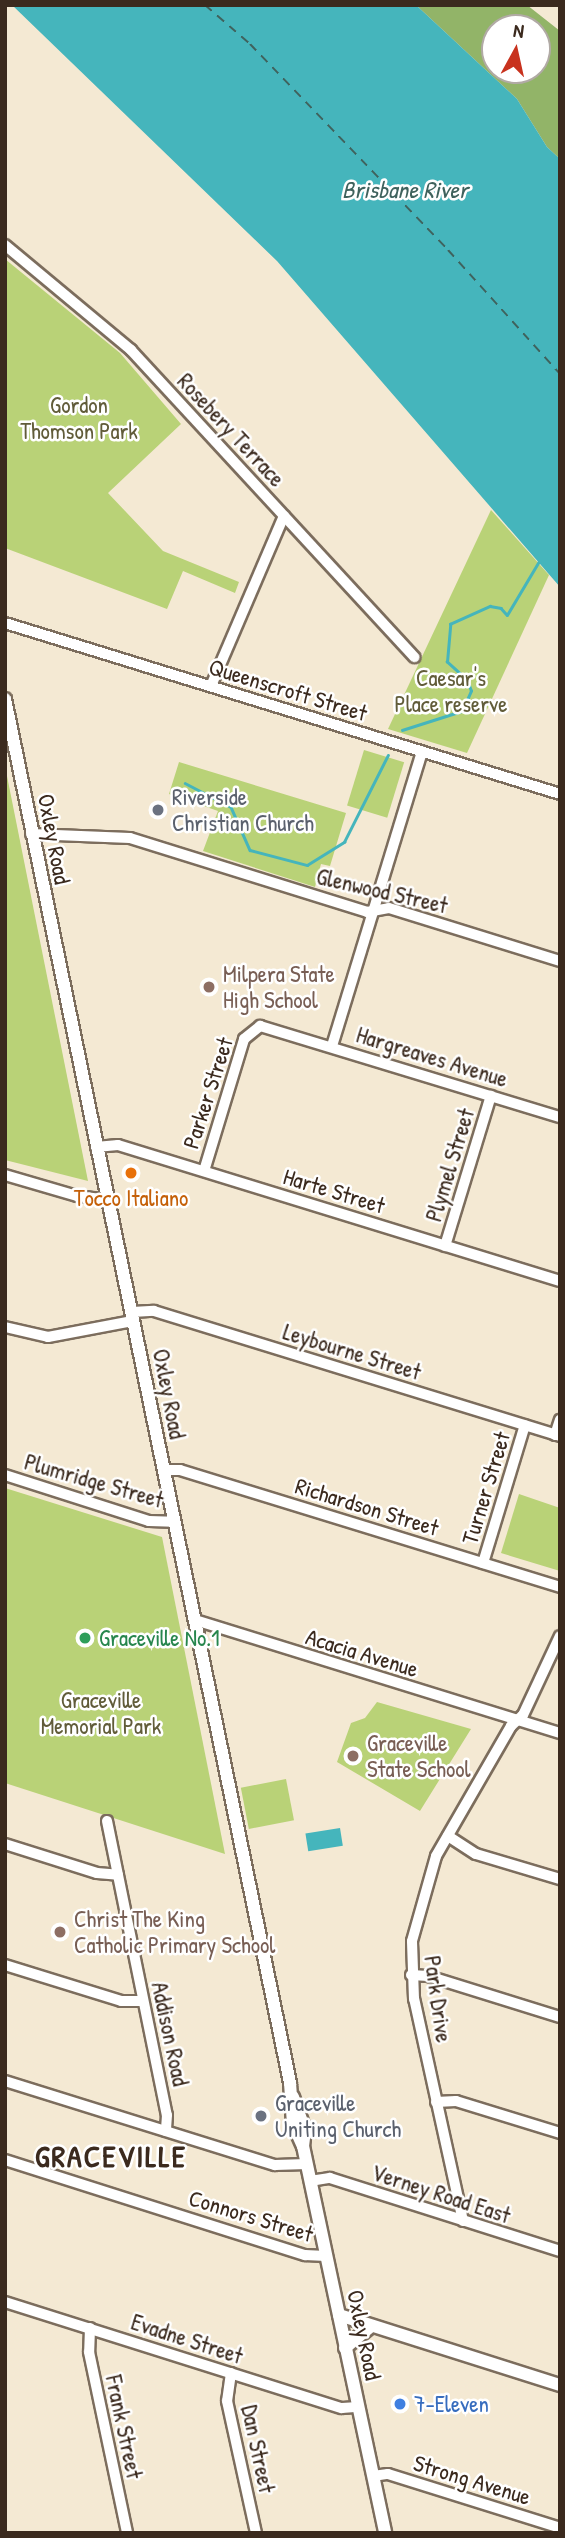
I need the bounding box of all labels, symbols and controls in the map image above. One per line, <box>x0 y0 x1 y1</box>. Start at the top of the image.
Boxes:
north arrow <box>481 14 551 84</box>
text: N <box>512 17 525 44</box>
water label: Brisbane River <box>342 176 468 204</box>
street label: Rosebery Terrace <box>171 368 291 492</box>
park label: Gordon Thomson Park <box>20 391 138 445</box>
street label: Queenscroft Street <box>206 653 370 727</box>
park label: Caesar's Place reserve <box>395 664 507 718</box>
place label: Riverside Christian Church <box>172 783 314 837</box>
street label: Oxley Road <box>32 792 76 886</box>
marker: Riverside Christian Church <box>150 802 166 818</box>
street label: Glenwood Street <box>314 863 450 919</box>
place label: Milpera State High School <box>223 960 335 1014</box>
marker: Milpera State High School <box>201 979 217 995</box>
street label: Hargreaves Avenue <box>353 1021 511 1093</box>
street label: Parker Street <box>177 1034 239 1152</box>
street label: Plymel Street <box>420 1105 480 1225</box>
street label: Harte Street <box>280 1163 388 1219</box>
marker: Tocco Italiano <box>123 1165 139 1181</box>
place label: Tocco Italiano <box>74 1184 188 1212</box>
street label: Leybourne Street <box>280 1318 424 1386</box>
street label: Oxley Road <box>147 1347 191 1441</box>
street label: Turner Street <box>456 1428 516 1548</box>
street label: Plumridge Street <box>21 1448 167 1514</box>
street label: Richardson Street <box>292 1472 442 1542</box>
street label: Acacia Avenue <box>303 1623 421 1683</box>
place label: Graceville No.1 <box>99 1624 219 1652</box>
marker: Graceville No.1 <box>77 1630 93 1646</box>
park label: Graceville Memorial Park <box>41 1686 161 1740</box>
place label: Graceville State School <box>367 1729 471 1783</box>
marker: Graceville State School <box>345 1748 361 1764</box>
place label: Christ The King Catholic Primary School <box>74 1905 275 1959</box>
marker: Christ The King Catholic Primary School <box>52 1924 68 1940</box>
street label: Park Drive <box>418 1954 458 2044</box>
street label: Addison Road <box>146 1979 194 2089</box>
place label: Graceville Uniting Church <box>275 2089 401 2143</box>
marker: Graceville Uniting Church <box>253 2108 269 2124</box>
district label: GRACEVILLE <box>36 2138 186 2174</box>
street label: Verney Road East <box>368 2159 514 2229</box>
street label: Connors Street <box>186 2184 316 2248</box>
street label: Oxley Road <box>341 2288 387 2382</box>
street label: Evadne Street <box>128 2308 246 2370</box>
street label: Frank Street <box>100 2373 148 2481</box>
place label: 7-Eleven <box>414 2390 489 2418</box>
marker: 7-Eleven <box>392 2396 408 2412</box>
street label: Dan Street <box>235 2403 281 2495</box>
street label: Strong Avenue <box>410 2449 534 2511</box>

